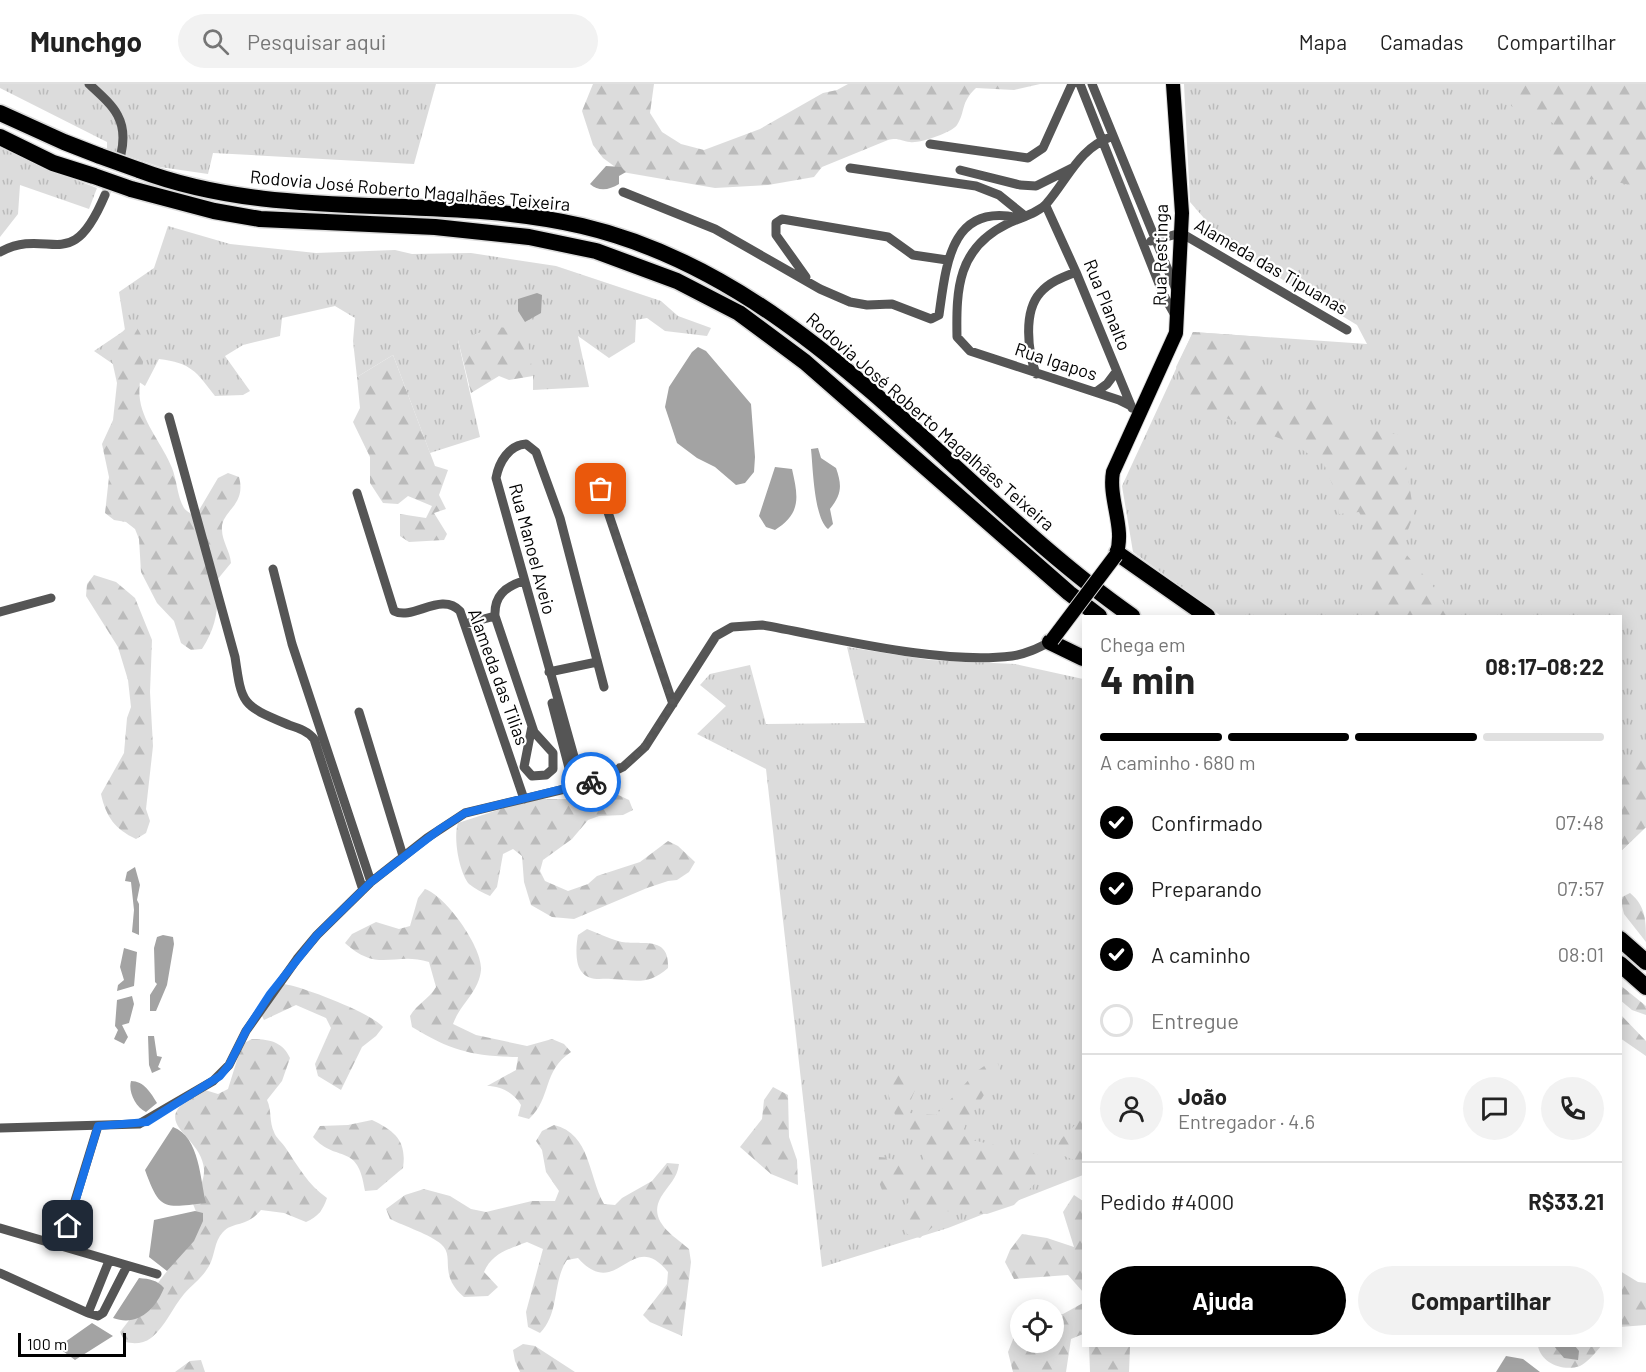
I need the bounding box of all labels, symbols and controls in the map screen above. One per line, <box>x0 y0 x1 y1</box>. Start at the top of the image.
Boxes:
search box <box>178 14 598 68</box>
text: Munchgo <box>30 24 142 58</box>
icon: search <box>199 25 232 58</box>
text: Pesquisar aqui <box>247 28 386 54</box>
text: Mapa <box>1299 29 1347 54</box>
text: Camadas <box>1380 29 1464 54</box>
text: Compartilhar <box>1497 29 1616 54</box>
street label: Rodovia José Roberto Magalhães Teixeira <box>249 165 571 215</box>
street label: Rua Restinga <box>1148 204 1172 306</box>
street label: Alameda das Tipuanas <box>1191 213 1352 319</box>
street label: Rua Planalto <box>1080 256 1136 354</box>
street label: Rodovia José Roberto Magalhães Teixeira <box>802 308 1059 535</box>
street label: Rua Igapos <box>1012 337 1100 385</box>
pin <box>575 463 626 514</box>
icon: bag <box>584 472 617 505</box>
street label: Rua Manoel Aveio <box>505 481 561 617</box>
street label: Alameda das Tilias <box>464 605 534 748</box>
text: Chega em <box>1100 632 1186 656</box>
text: 08:17–08:22 <box>1485 653 1604 679</box>
text: 4 min <box>1100 655 1195 702</box>
text: A caminho · 680 m <box>1100 750 1255 774</box>
courier <box>561 752 621 812</box>
icon: bike <box>575 766 608 799</box>
icon: check <box>1100 806 1133 839</box>
text: Confirmado <box>1151 809 1263 835</box>
text: 07:48 <box>1555 810 1604 834</box>
icon: check <box>1100 872 1133 905</box>
text: Preparando <box>1151 875 1262 901</box>
text: 07:57 <box>1557 876 1604 900</box>
icon: check <box>1100 938 1133 971</box>
text: A caminho <box>1151 941 1251 967</box>
text: 08:01 <box>1558 942 1604 966</box>
text: Entregue <box>1151 1007 1239 1033</box>
button: person <box>1100 1077 1163 1140</box>
button: chat <box>1463 1077 1526 1140</box>
button: phone <box>1541 1077 1604 1140</box>
text: João <box>1178 1083 1227 1109</box>
text: Entregador · 4.6 <box>1178 1109 1315 1133</box>
text: Pedido #4000 <box>1100 1188 1234 1214</box>
text: R$33.21 <box>1528 1188 1604 1214</box>
pin <box>42 1200 93 1251</box>
icon: home <box>51 1209 84 1242</box>
button: Ajuda <box>1100 1266 1346 1335</box>
button: Compartilhar <box>1358 1266 1604 1335</box>
map controls <box>1010 1299 1064 1353</box>
button: locate <box>1010 1299 1064 1353</box>
scale bar <box>18 1330 126 1358</box>
text: 100 m <box>27 1334 67 1353</box>

